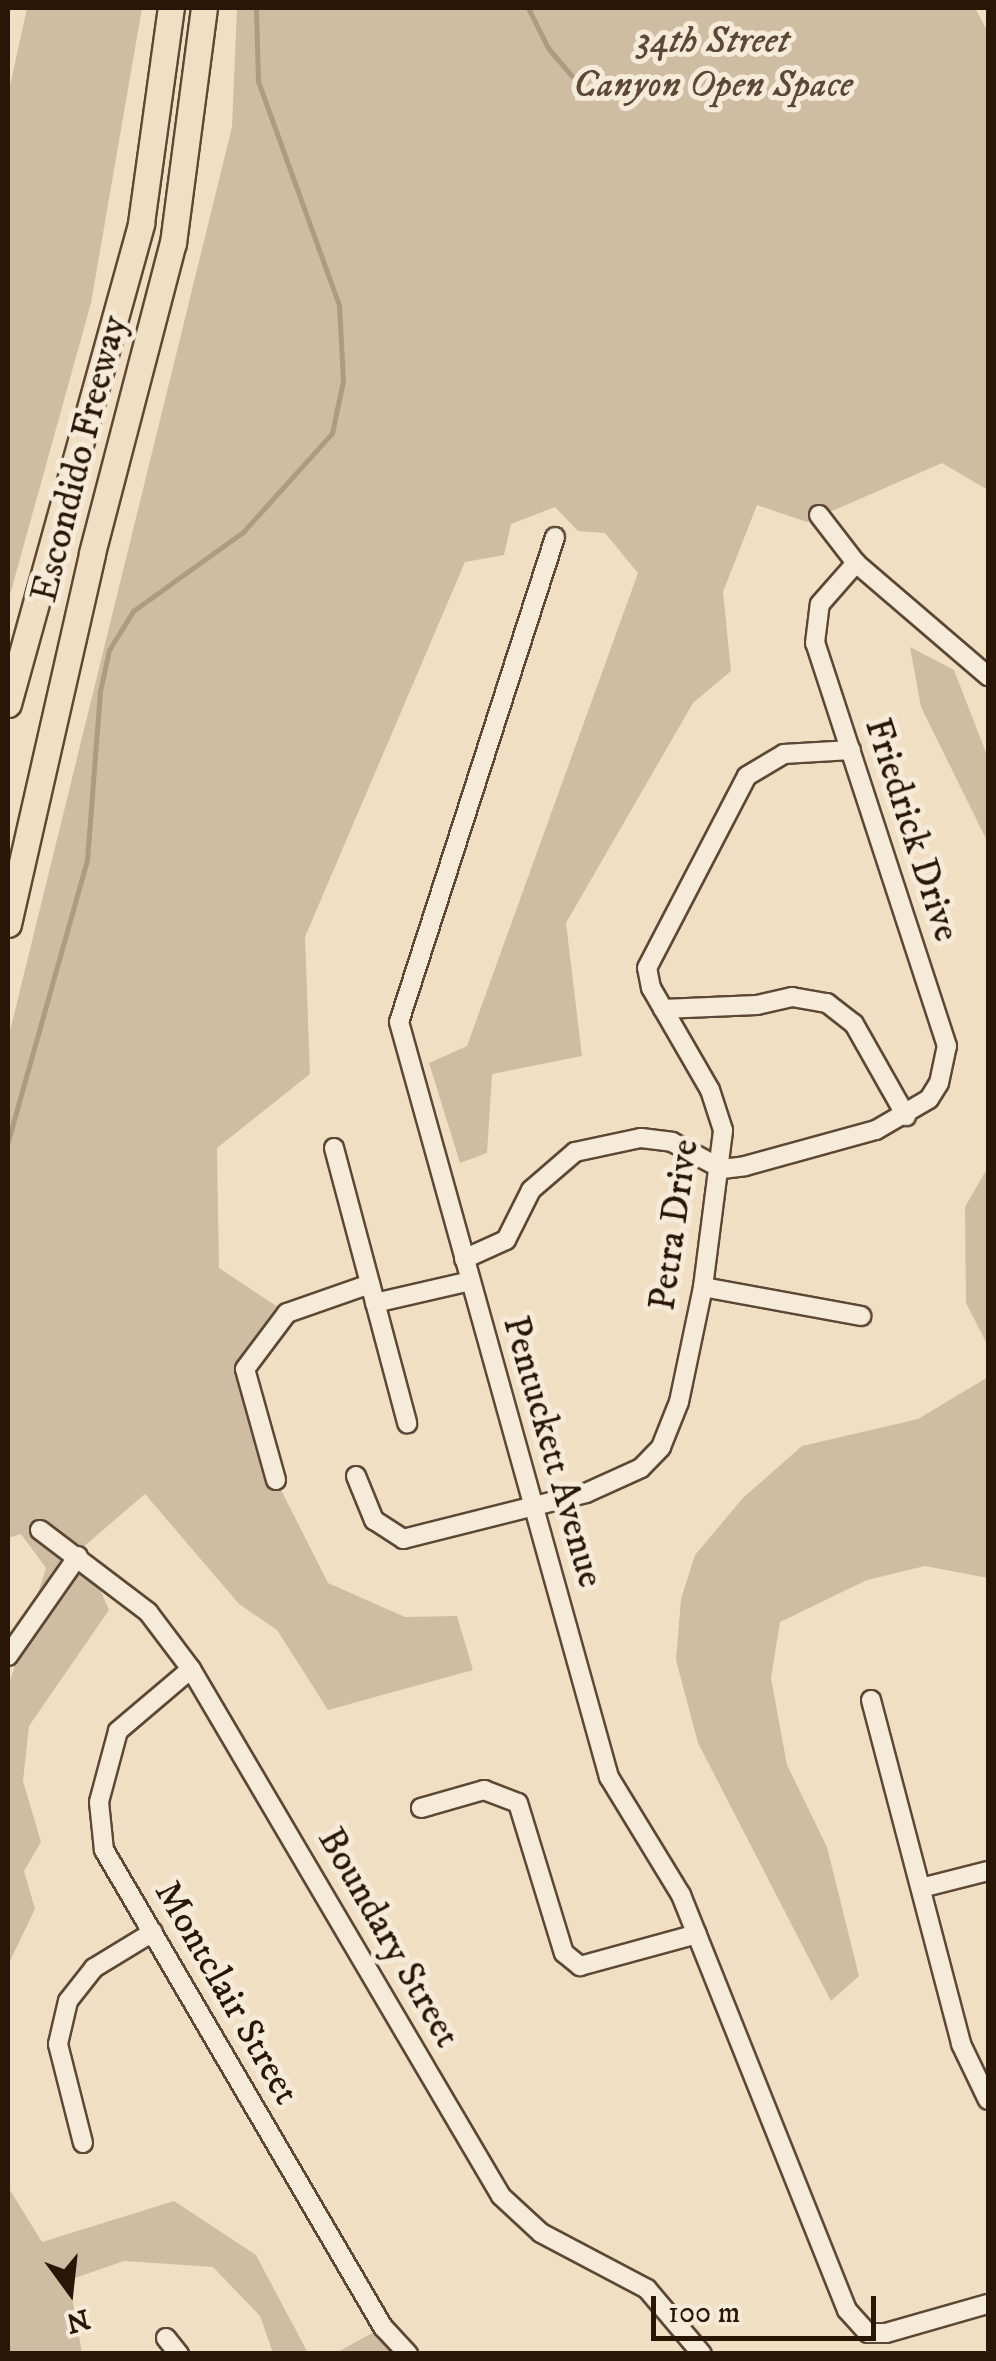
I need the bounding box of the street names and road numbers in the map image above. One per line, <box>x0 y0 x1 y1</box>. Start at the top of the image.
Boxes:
street label: Escondido Freeway <box>22 311 138 607</box>
street label: Friedrick Drive <box>853 713 969 947</box>
street label: Petra Drive <box>640 1136 710 1314</box>
street label: Pentuckett Avenue <box>491 1311 613 1593</box>
street label: Boundary Street <box>307 1820 469 2056</box>
street label: Montclair Street <box>144 1873 308 2113</box>

